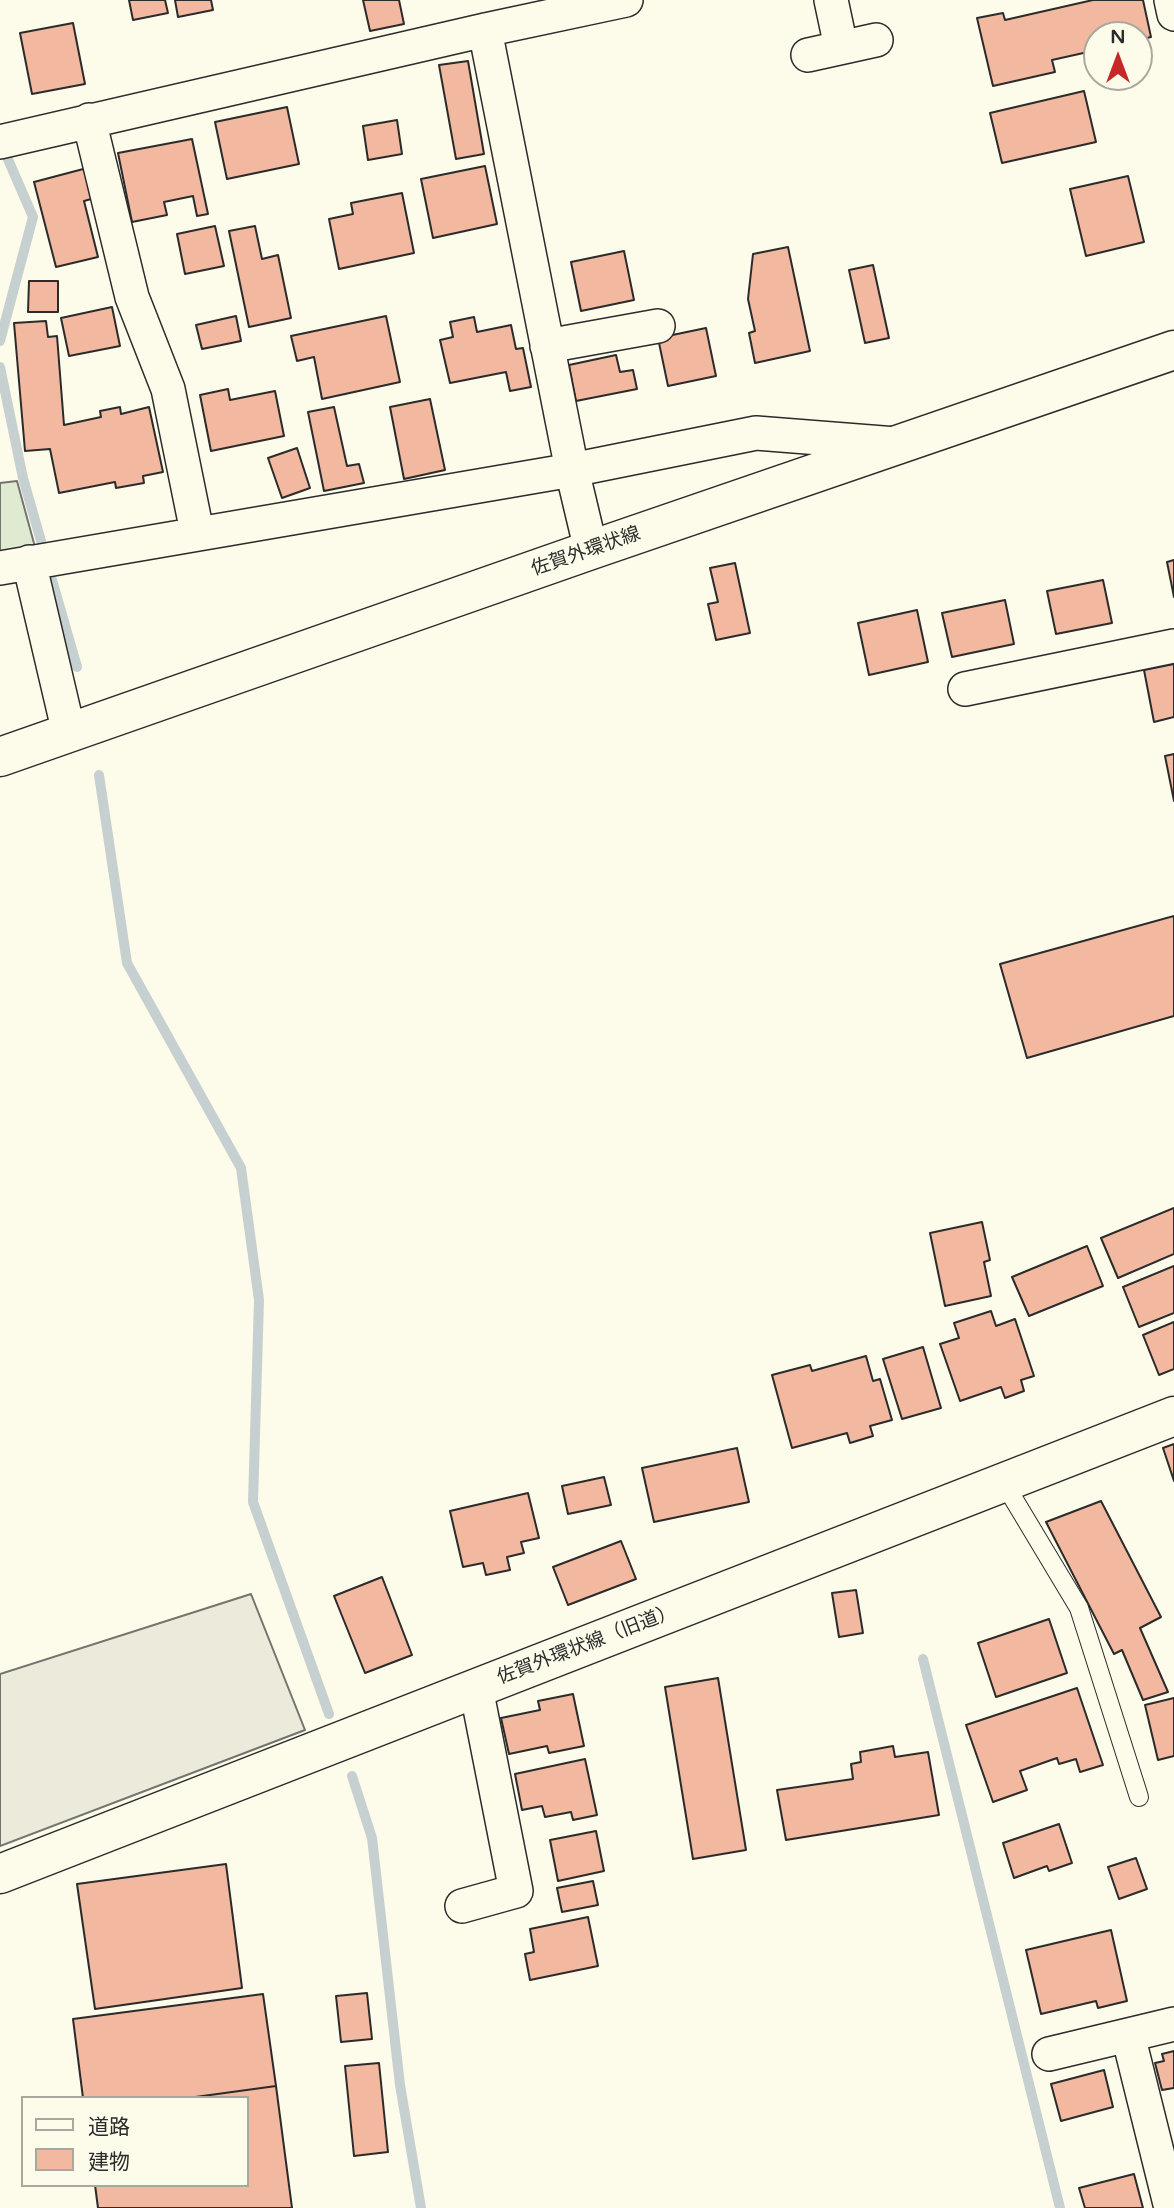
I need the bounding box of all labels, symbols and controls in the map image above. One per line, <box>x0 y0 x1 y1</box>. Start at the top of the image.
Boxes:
north arrow <box>1083 21 1153 91</box>
text: N <box>1110 26 1126 48</box>
street label: 佐賀外環状線 <box>528 523 644 581</box>
street label: 佐賀外環状線（旧道） <box>494 1600 680 1690</box>
legend <box>21 2096 248 2187</box>
text: 道路 <box>88 2115 130 2140</box>
text: 建物 <box>88 2150 130 2175</box>

